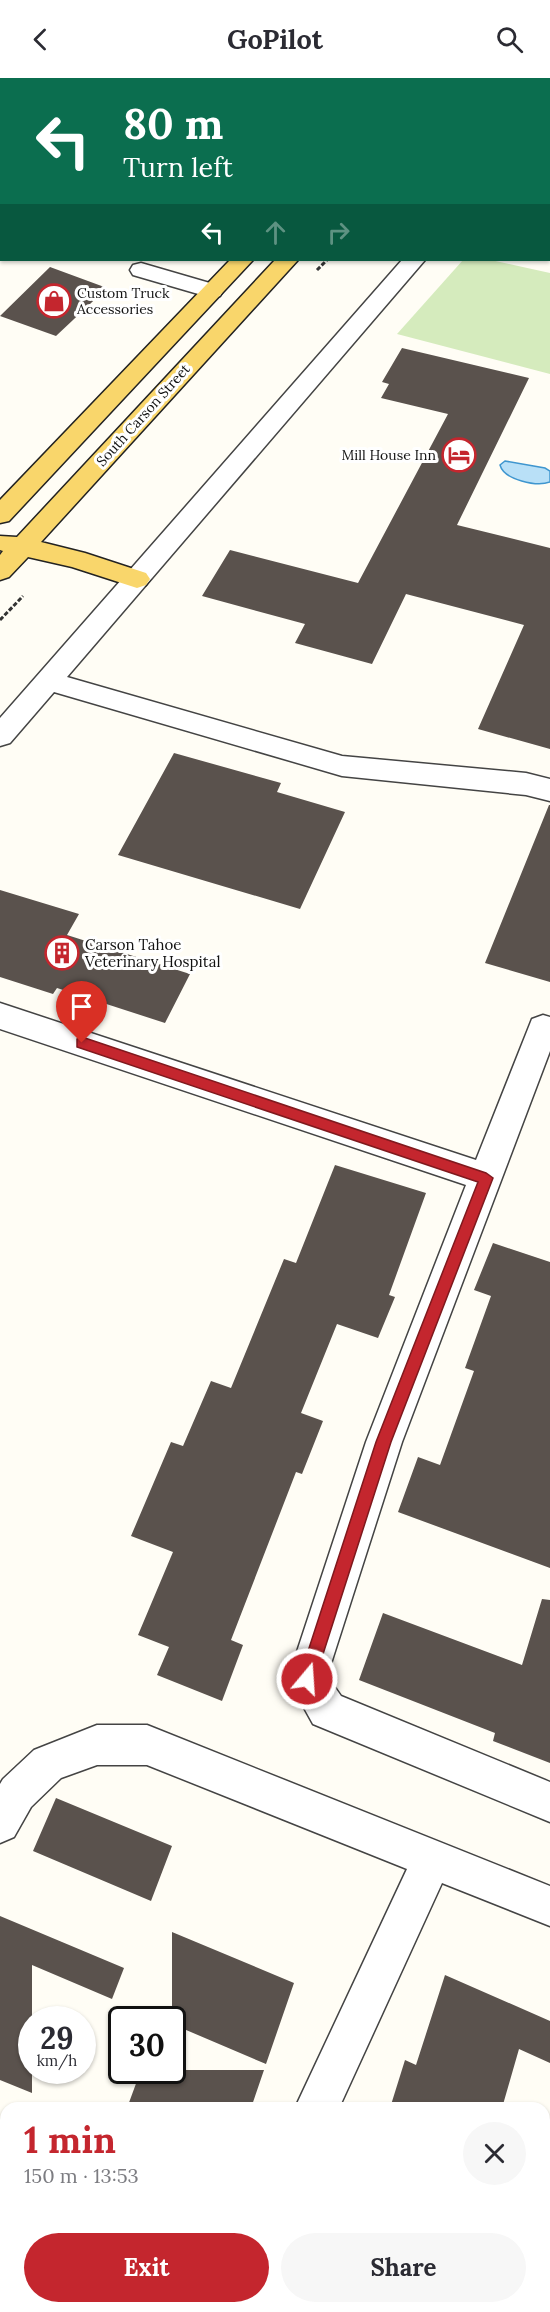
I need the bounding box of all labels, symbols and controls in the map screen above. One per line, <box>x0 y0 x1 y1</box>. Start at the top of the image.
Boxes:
text: GoPilot <box>227 22 323 56</box>
icon: back <box>24 23 57 56</box>
icon: search <box>493 23 526 56</box>
text: 80 m <box>123 97 223 151</box>
icon: left <box>24 102 102 180</box>
text: Turn left <box>123 150 233 184</box>
icon: left <box>196 216 229 249</box>
icon: ahead <box>259 216 292 249</box>
icon: right <box>322 216 355 249</box>
shop icon: Custom Truck Accessories <box>36 283 72 319</box>
place label: Custom Truck Accessories <box>76 284 170 318</box>
street label: South Carson Street <box>92 360 194 470</box>
hotel icon: Mill House Inn <box>441 437 477 473</box>
place label: Mill House Inn <box>341 446 436 464</box>
building icon: Carson Tahoe Veterinary Hospital <box>44 935 80 971</box>
place label: Carson Tahoe Veterinary Hospital <box>84 935 220 971</box>
pin <box>56 981 107 1043</box>
icon: arrive <box>65 990 98 1023</box>
position arrow <box>275 1647 339 1711</box>
speed limit sign: 30 <box>108 2006 186 2084</box>
text: 29 <box>40 2019 74 2057</box>
text: km/h <box>37 2051 77 2070</box>
text: 1 min <box>24 2117 116 2163</box>
button: close <box>463 2122 526 2185</box>
text: 150 m · 13:53 <box>24 2163 139 2188</box>
button: Exit <box>24 2233 269 2302</box>
button: Share <box>281 2233 526 2302</box>

